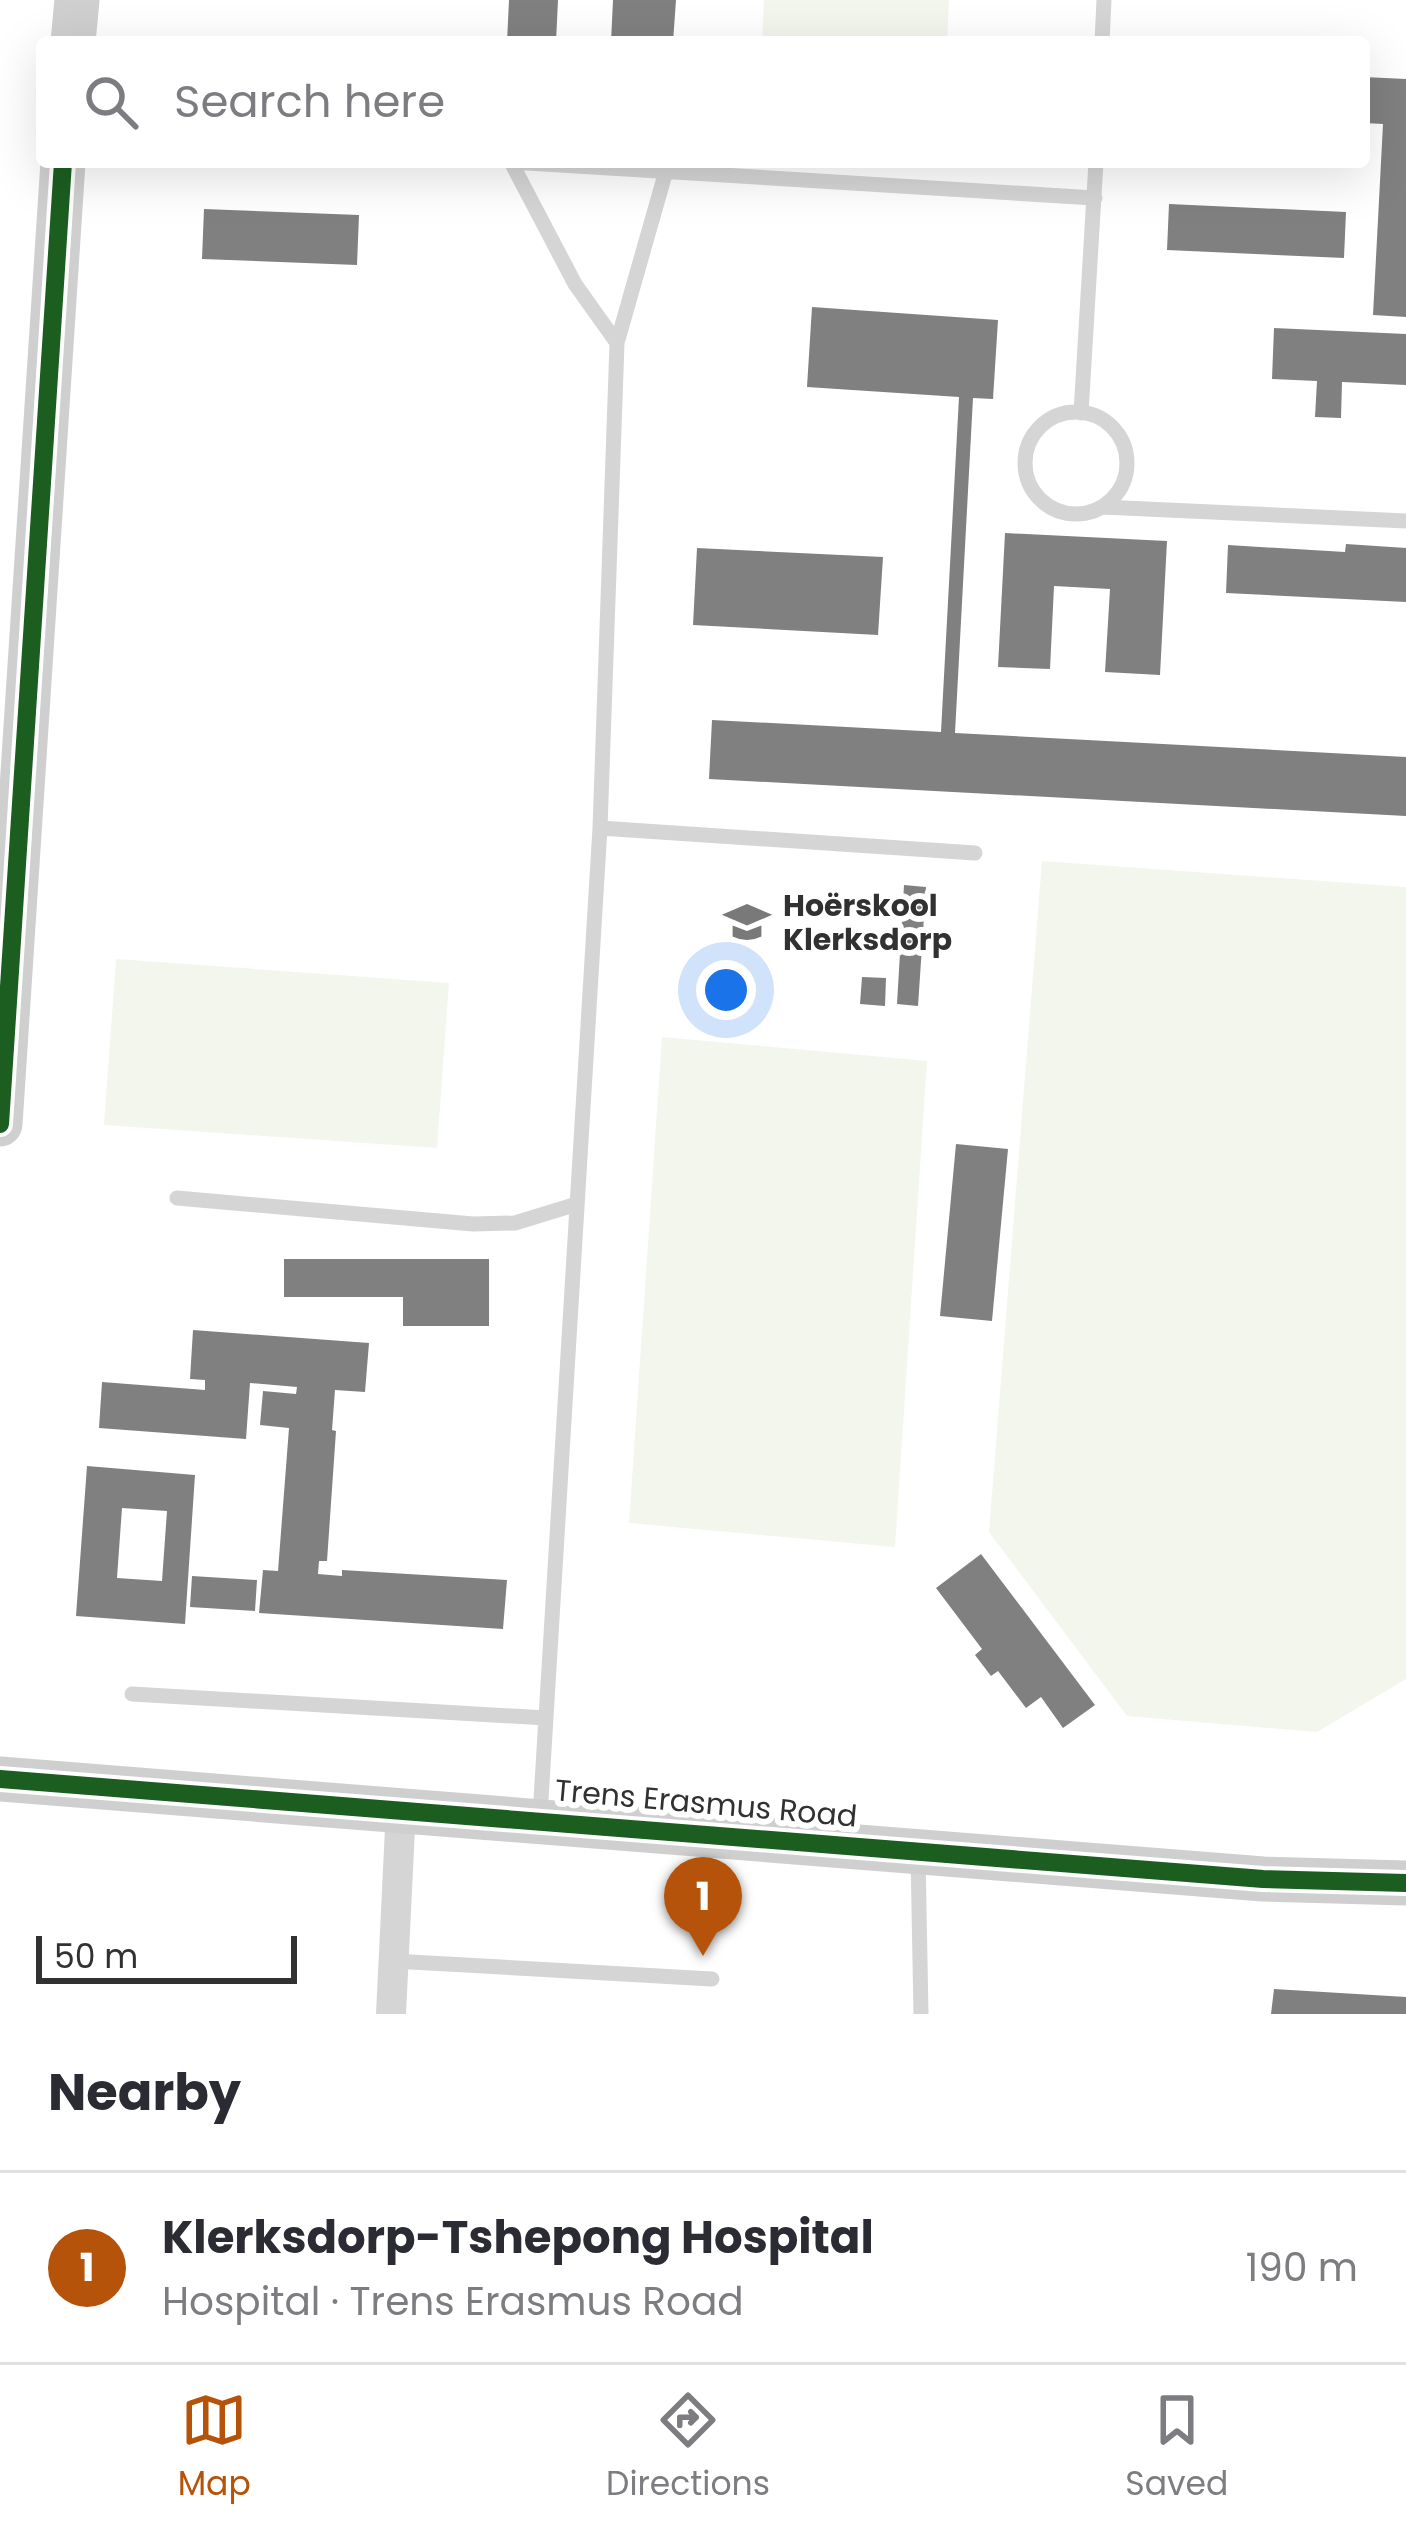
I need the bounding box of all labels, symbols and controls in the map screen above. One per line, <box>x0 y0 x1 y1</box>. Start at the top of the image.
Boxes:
search box <box>36 36 1370 168</box>
icon: search <box>78 69 144 135</box>
text: Search here <box>174 70 445 133</box>
place label: Hoërskool Klerksdorp <box>783 884 952 961</box>
school or university icon: Hoërskool Klerksdorp <box>722 897 772 947</box>
your location <box>696 960 756 1020</box>
street label: Trens Erasmus Road <box>553 1768 859 1838</box>
pin: 1 <box>664 1857 742 1956</box>
scale bar <box>36 1930 297 1983</box>
text: 50 m <box>54 1933 138 1980</box>
text: Nearby <box>48 2056 241 2128</box>
text: Klerksdorp-Tshepong Hospital <box>162 2206 874 2269</box>
text: 1 <box>80 2240 94 2295</box>
text: 190 m <box>1246 2240 1358 2295</box>
text: Hospital · Trens Erasmus Road <box>162 2274 744 2329</box>
tab: Map <box>178 2387 251 2509</box>
tab: Directions <box>606 2387 770 2509</box>
tab: Saved <box>1125 2387 1228 2509</box>

